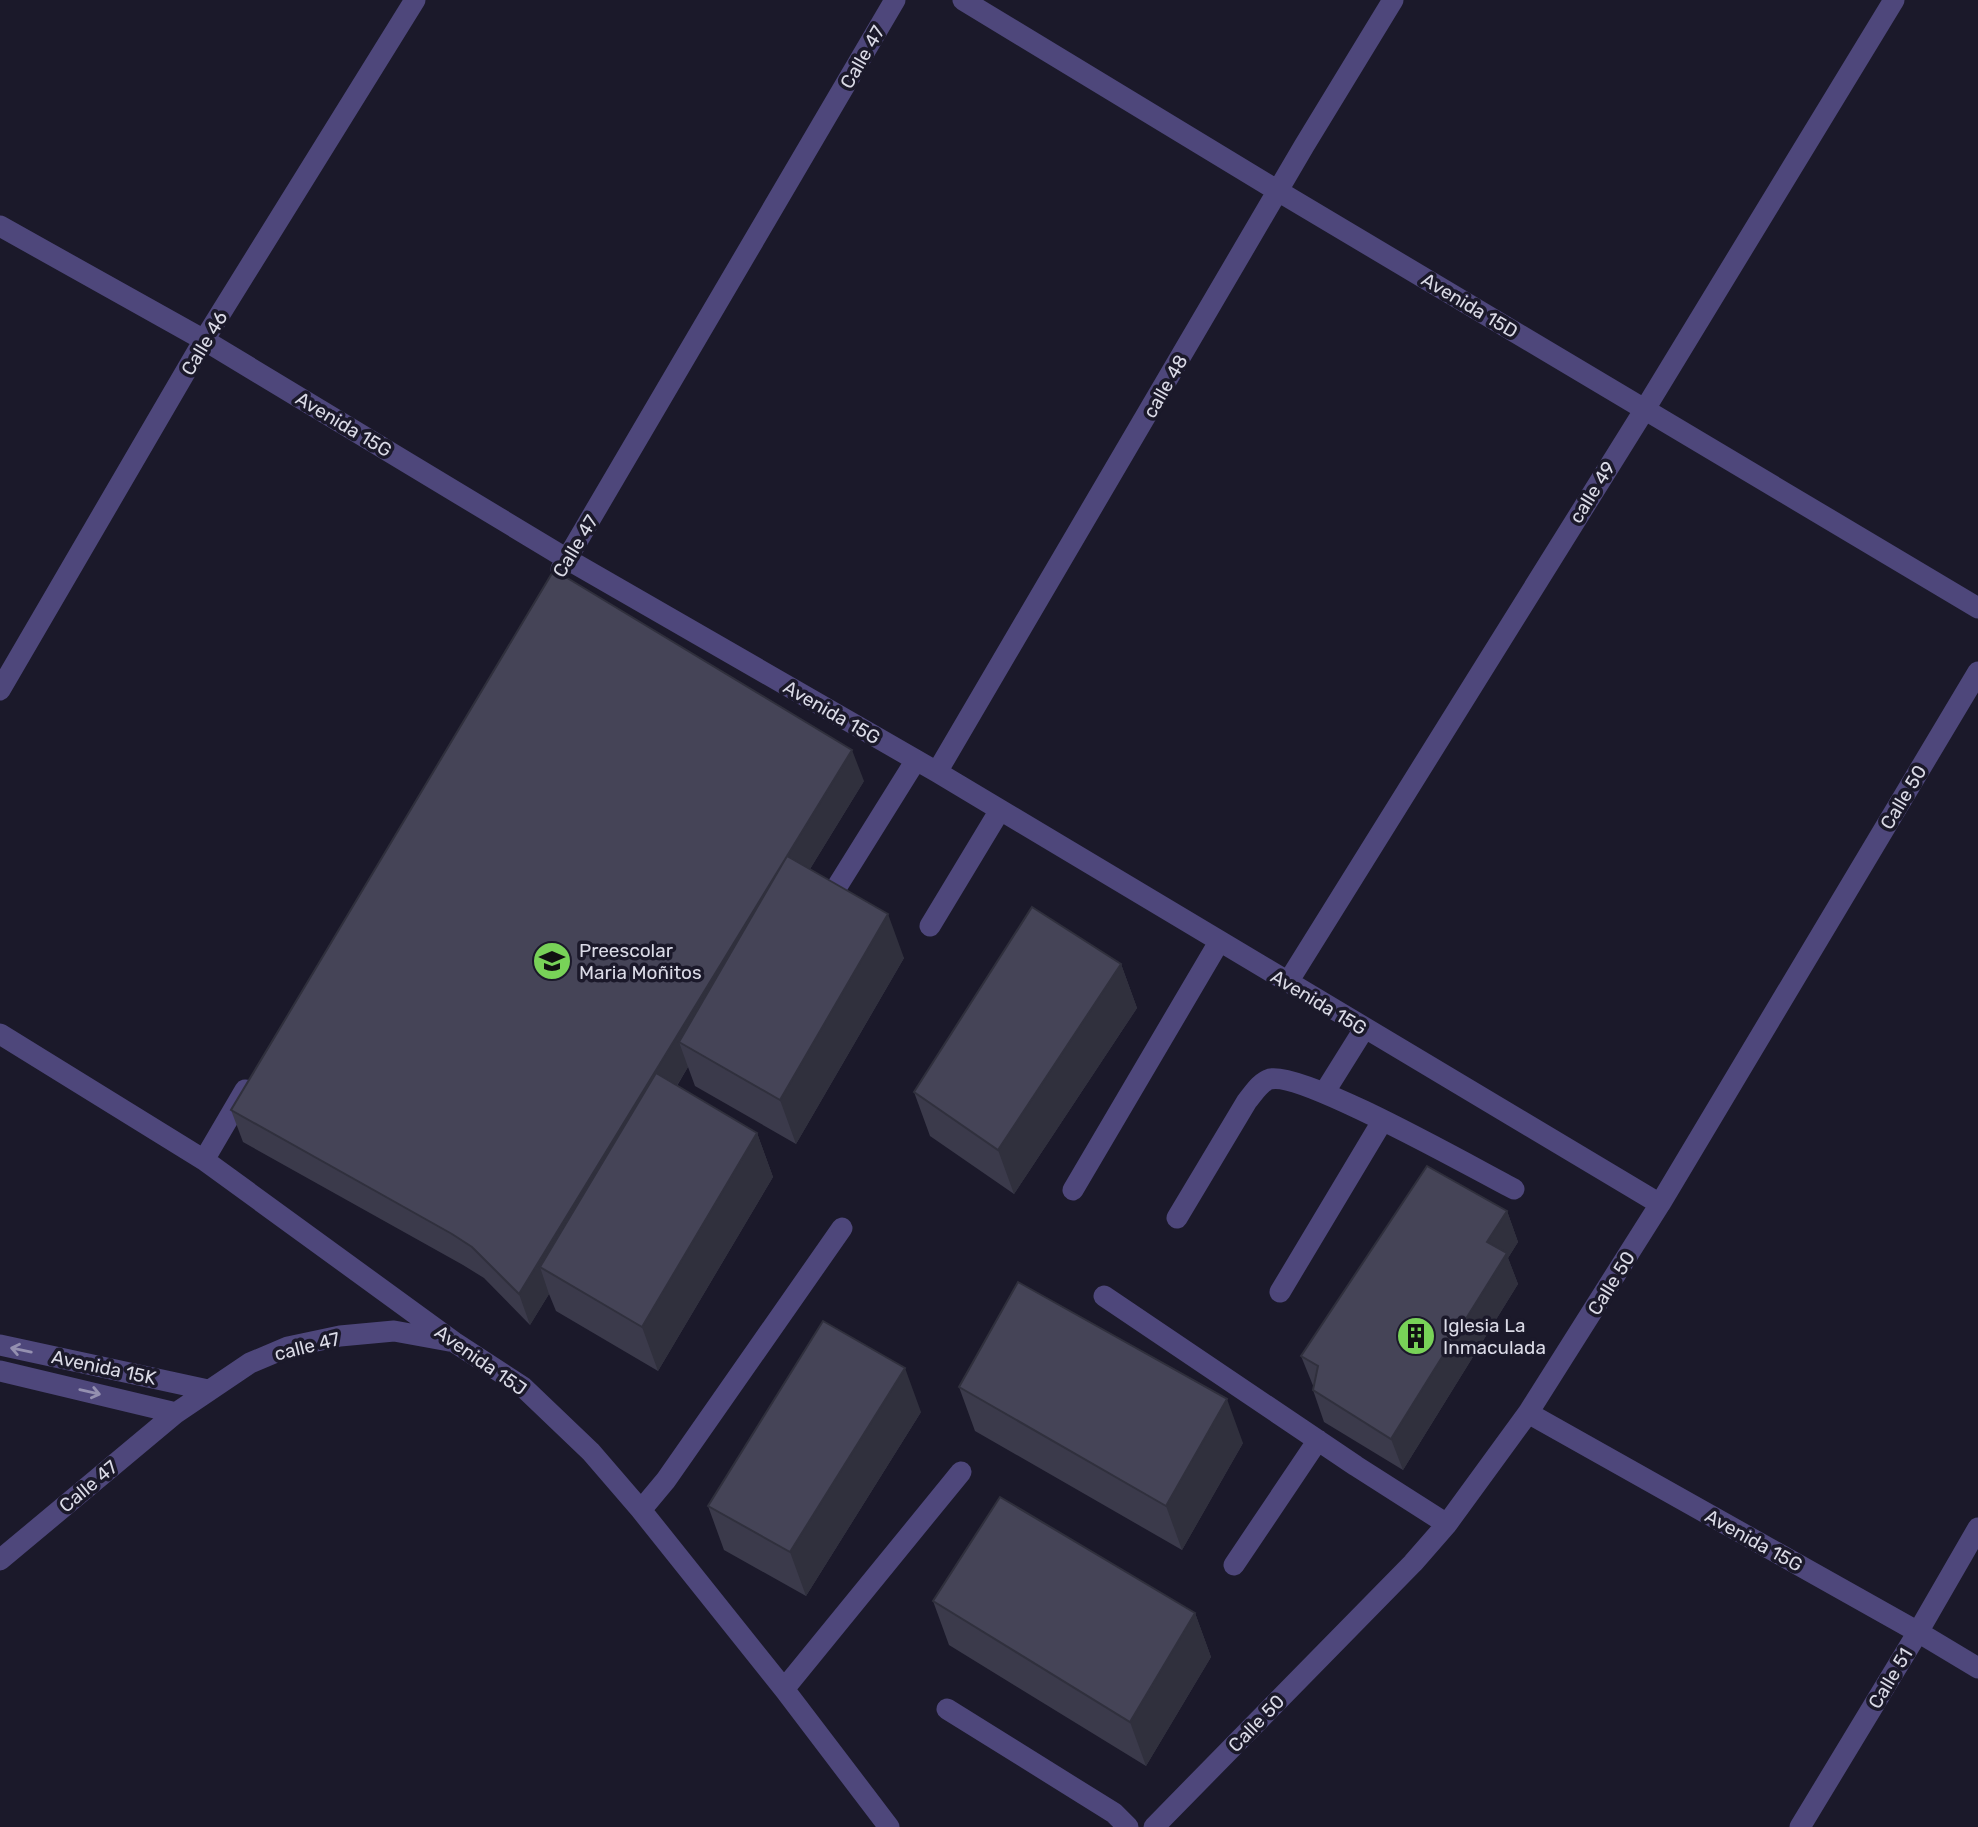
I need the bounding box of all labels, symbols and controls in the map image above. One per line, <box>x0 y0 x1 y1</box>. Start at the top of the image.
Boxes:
street label: Calle 47 <box>835 21 890 93</box>
street label: Avenida 15D <box>1418 268 1522 343</box>
street label: Calle 46 <box>176 307 233 380</box>
street label: calle 48 <box>1138 350 1193 422</box>
street label: Avenida 15G <box>292 387 396 462</box>
street label: calle 49 <box>1565 457 1620 527</box>
street label: Calle 47 <box>548 511 603 582</box>
street label: Avenida 15G <box>779 676 884 749</box>
street label: Calle 50 <box>1875 761 1932 834</box>
place label: Preescolar Maria Moñitos <box>579 939 702 984</box>
school or university icon: Preescolar Maria Moñitos <box>531 940 573 982</box>
street label: Avenida 15G <box>1267 965 1371 1040</box>
street label: Calle 50 <box>1583 1247 1640 1319</box>
place label: Iglesia La Inmaculada <box>1443 1314 1546 1359</box>
building icon: Iglesia La Inmaculada <box>1395 1315 1437 1357</box>
street label: Avenida 15J <box>430 1320 531 1401</box>
street label: calle 47 <box>272 1327 343 1366</box>
one-way arrow <box>10 1342 33 1356</box>
street label: Avenida 15K <box>49 1345 159 1390</box>
one-way arrow <box>78 1386 101 1400</box>
street label: Calle 47 <box>55 1455 122 1517</box>
street label: Avenida 15G <box>1701 1504 1807 1577</box>
street label: Calle 51 <box>1863 1644 1917 1713</box>
street label: Calle 50 <box>1223 1690 1289 1757</box>

